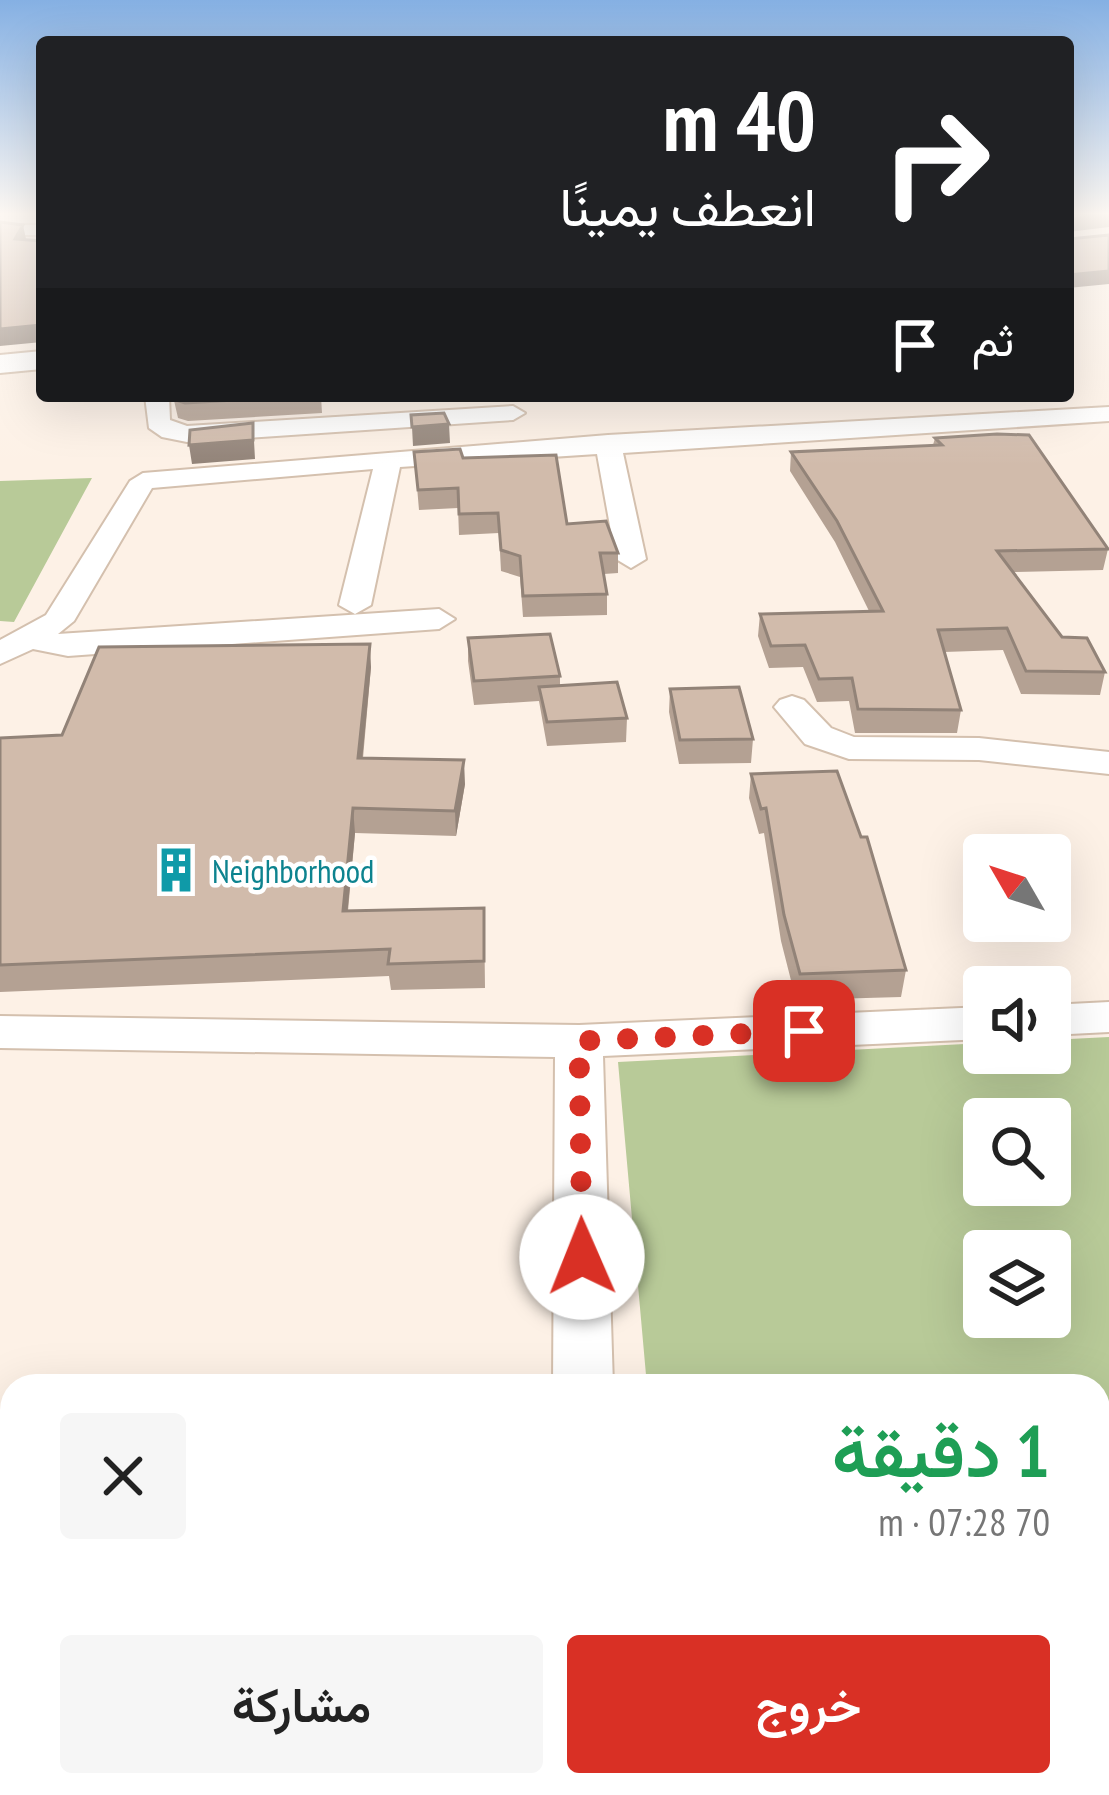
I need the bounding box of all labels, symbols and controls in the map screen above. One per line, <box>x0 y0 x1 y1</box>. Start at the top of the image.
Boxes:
text: 40 m <box>663 65 816 174</box>
icon: right <box>858 84 1014 240</box>
text: انعطف يمينًا <box>559 171 816 241</box>
text: ثم <box>972 310 1014 368</box>
icon: arrive <box>882 312 948 378</box>
north arrow <box>963 834 1071 942</box>
map controls <box>963 834 1071 1338</box>
building icon: Neighborhood <box>151 845 201 895</box>
place label: Neighborhood <box>212 849 374 892</box>
button: sound <box>963 966 1071 1074</box>
pin <box>753 980 855 1082</box>
icon: arrive <box>771 998 837 1064</box>
button: search <box>963 1098 1071 1206</box>
position arrow <box>519 1194 645 1320</box>
button: layers <box>963 1230 1071 1338</box>
text: 1 دقيقة <box>832 1404 1050 1497</box>
button: close <box>60 1413 186 1539</box>
text: 70 m · 07:28 <box>878 1496 1050 1547</box>
button: مشاركة <box>60 1635 543 1773</box>
button: خروج <box>567 1635 1050 1773</box>

